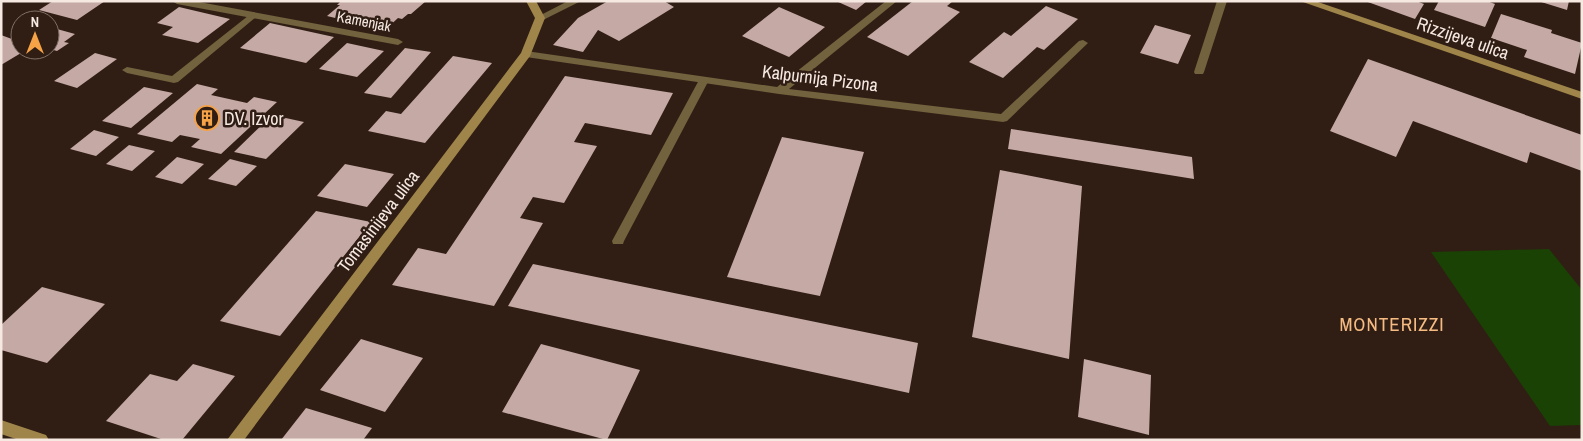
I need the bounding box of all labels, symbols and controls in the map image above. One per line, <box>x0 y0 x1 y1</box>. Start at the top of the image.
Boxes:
street label: Kamenjak <box>335 5 394 37</box>
north arrow <box>10 10 60 60</box>
street label: Rizzijeva ulica <box>1414 11 1512 65</box>
text: N <box>31 13 39 31</box>
street label: Kalpurnija Pizona <box>761 58 879 98</box>
building icon: DV. Izvor <box>194 105 220 131</box>
place label: DV. Izvor <box>224 106 283 131</box>
street label: Tomasinijeva ulica <box>331 165 425 277</box>
district label: MONTERIZZI <box>1339 311 1445 337</box>

